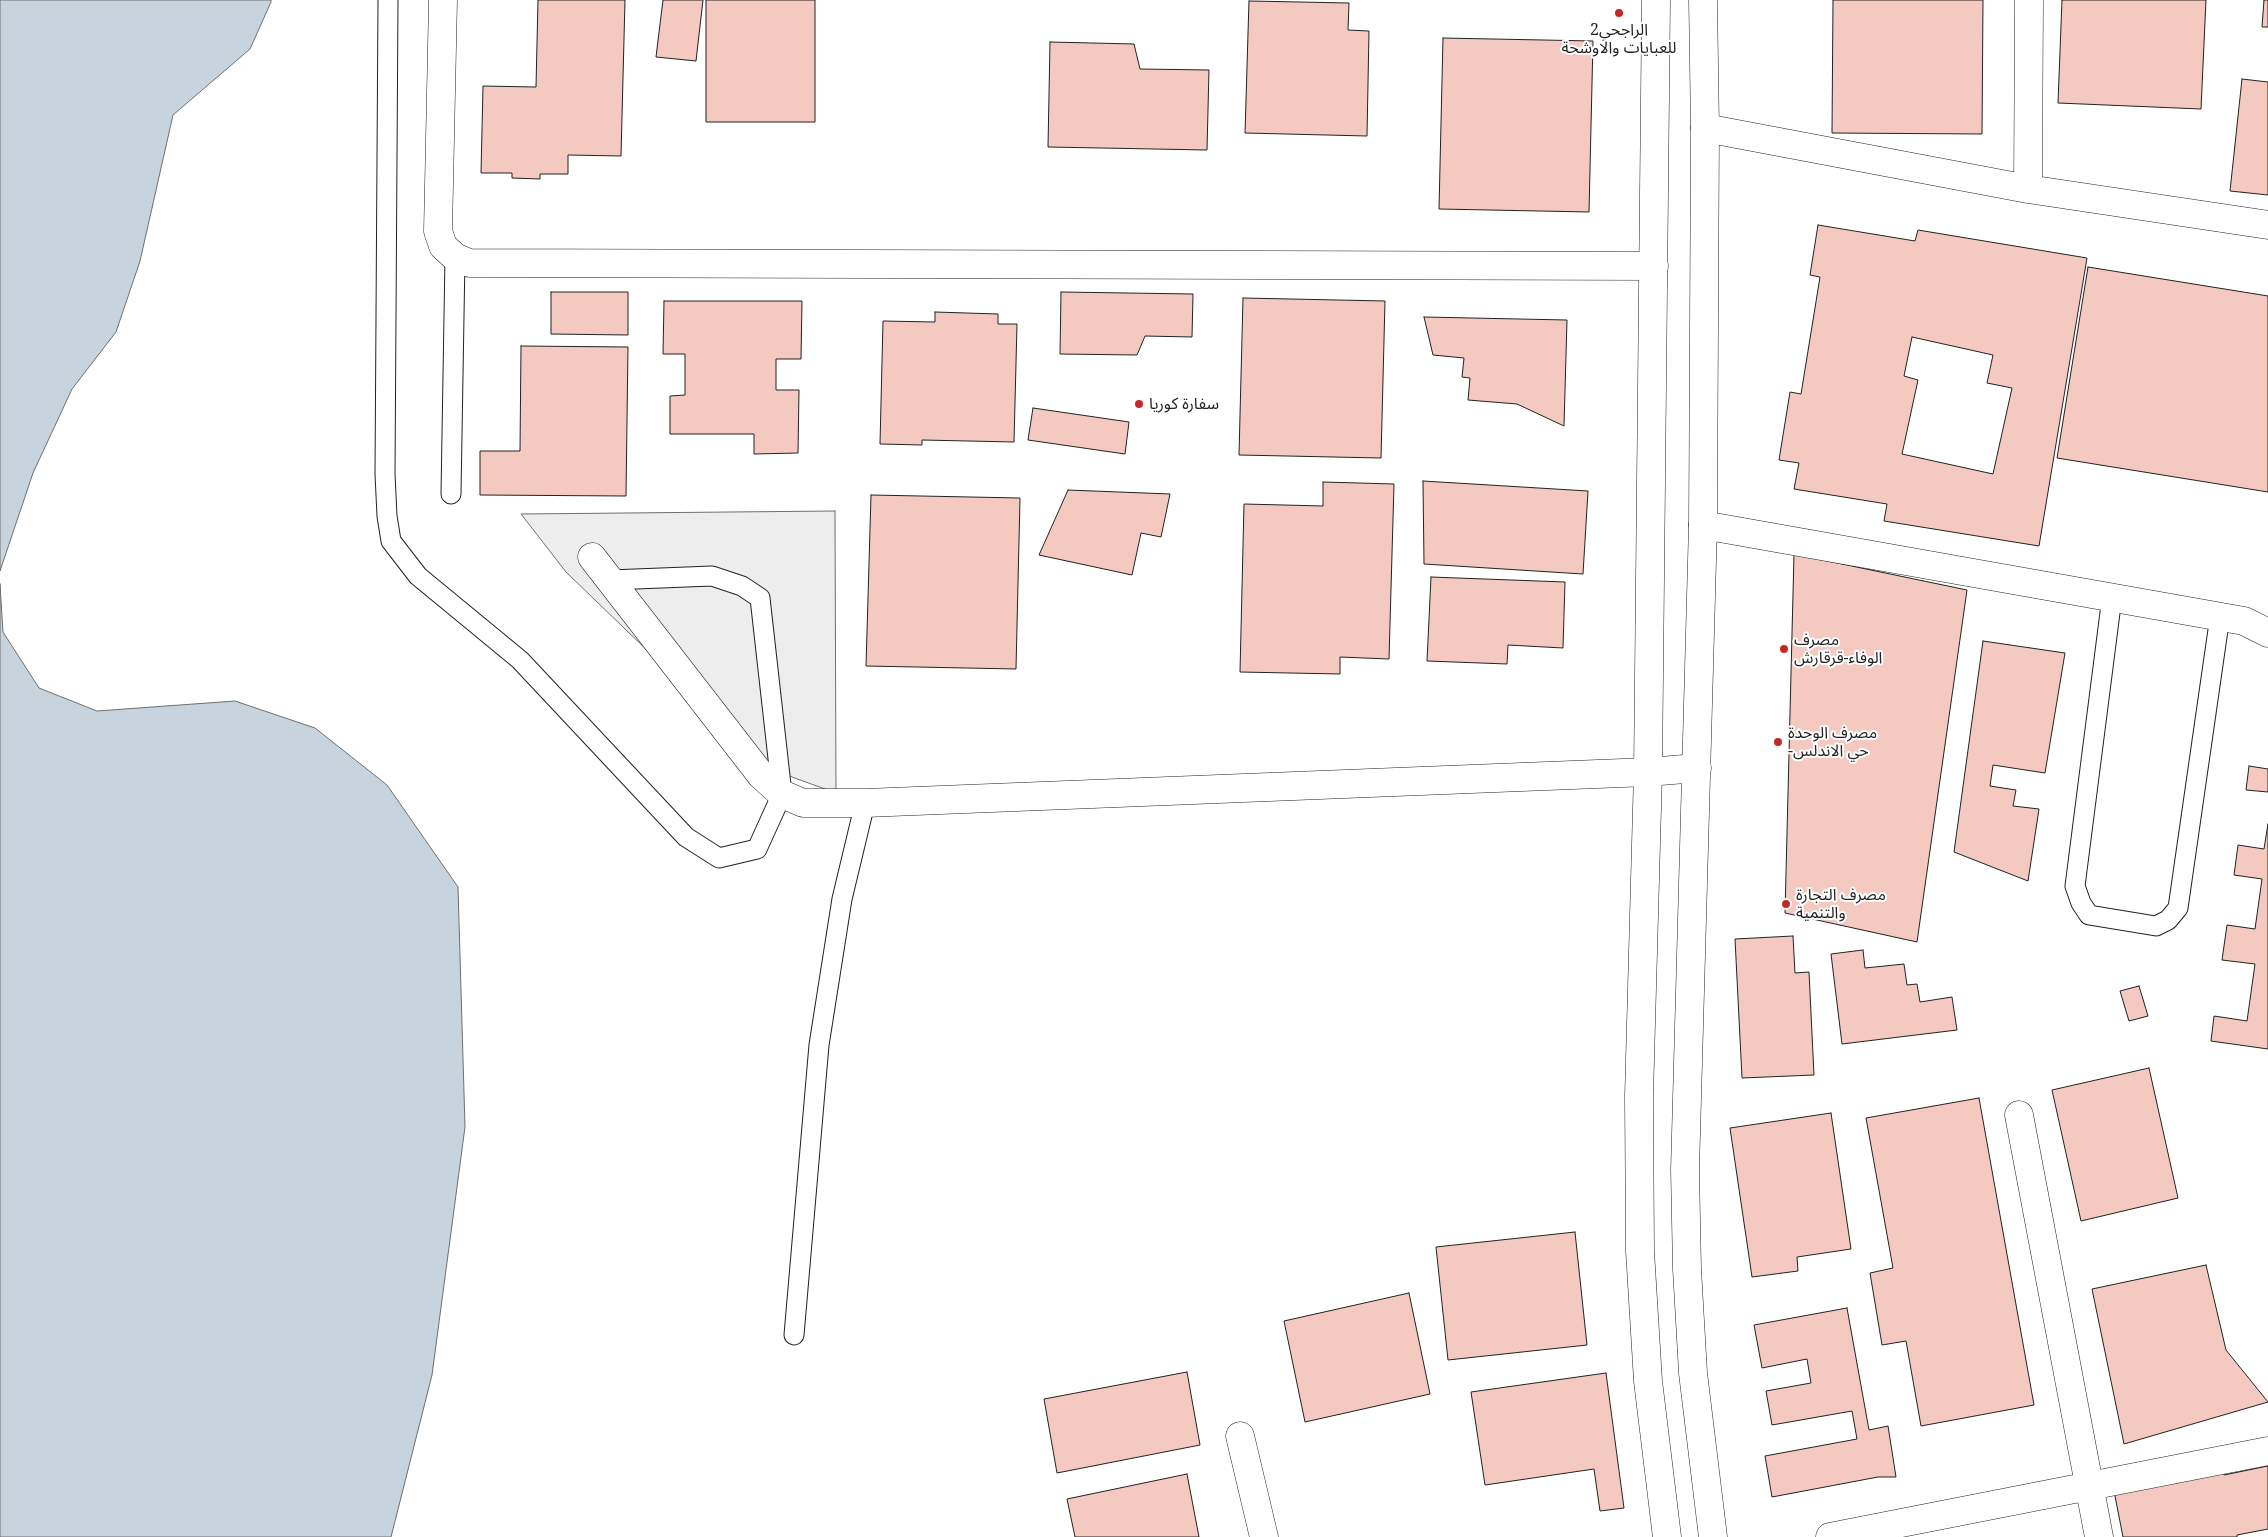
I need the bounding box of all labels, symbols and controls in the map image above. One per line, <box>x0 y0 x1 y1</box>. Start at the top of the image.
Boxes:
marker: الراجحي2 للعبايات والاوشحة <box>1613 7 1625 19</box>
place label: الراجحي2 للعبايات والاوشحة <box>1562 20 1676 58</box>
place label: سفارة كوريا <box>1149 394 1219 414</box>
marker: سفارة كوريا <box>1133 398 1145 410</box>
place label: مصرف الوفاء-قرقارش <box>1794 630 1882 668</box>
marker: مصرف الوفاء-قرقارش <box>1778 643 1790 655</box>
place label: مصرف الوحدة -حي الاندلس <box>1788 723 1877 761</box>
marker: مصرف الوحدة -حي الاندلس <box>1772 736 1784 748</box>
place label: مصرف التجارة والتنمية <box>1796 885 1886 923</box>
marker: مصرف التجارة والتنمية <box>1780 898 1792 910</box>

